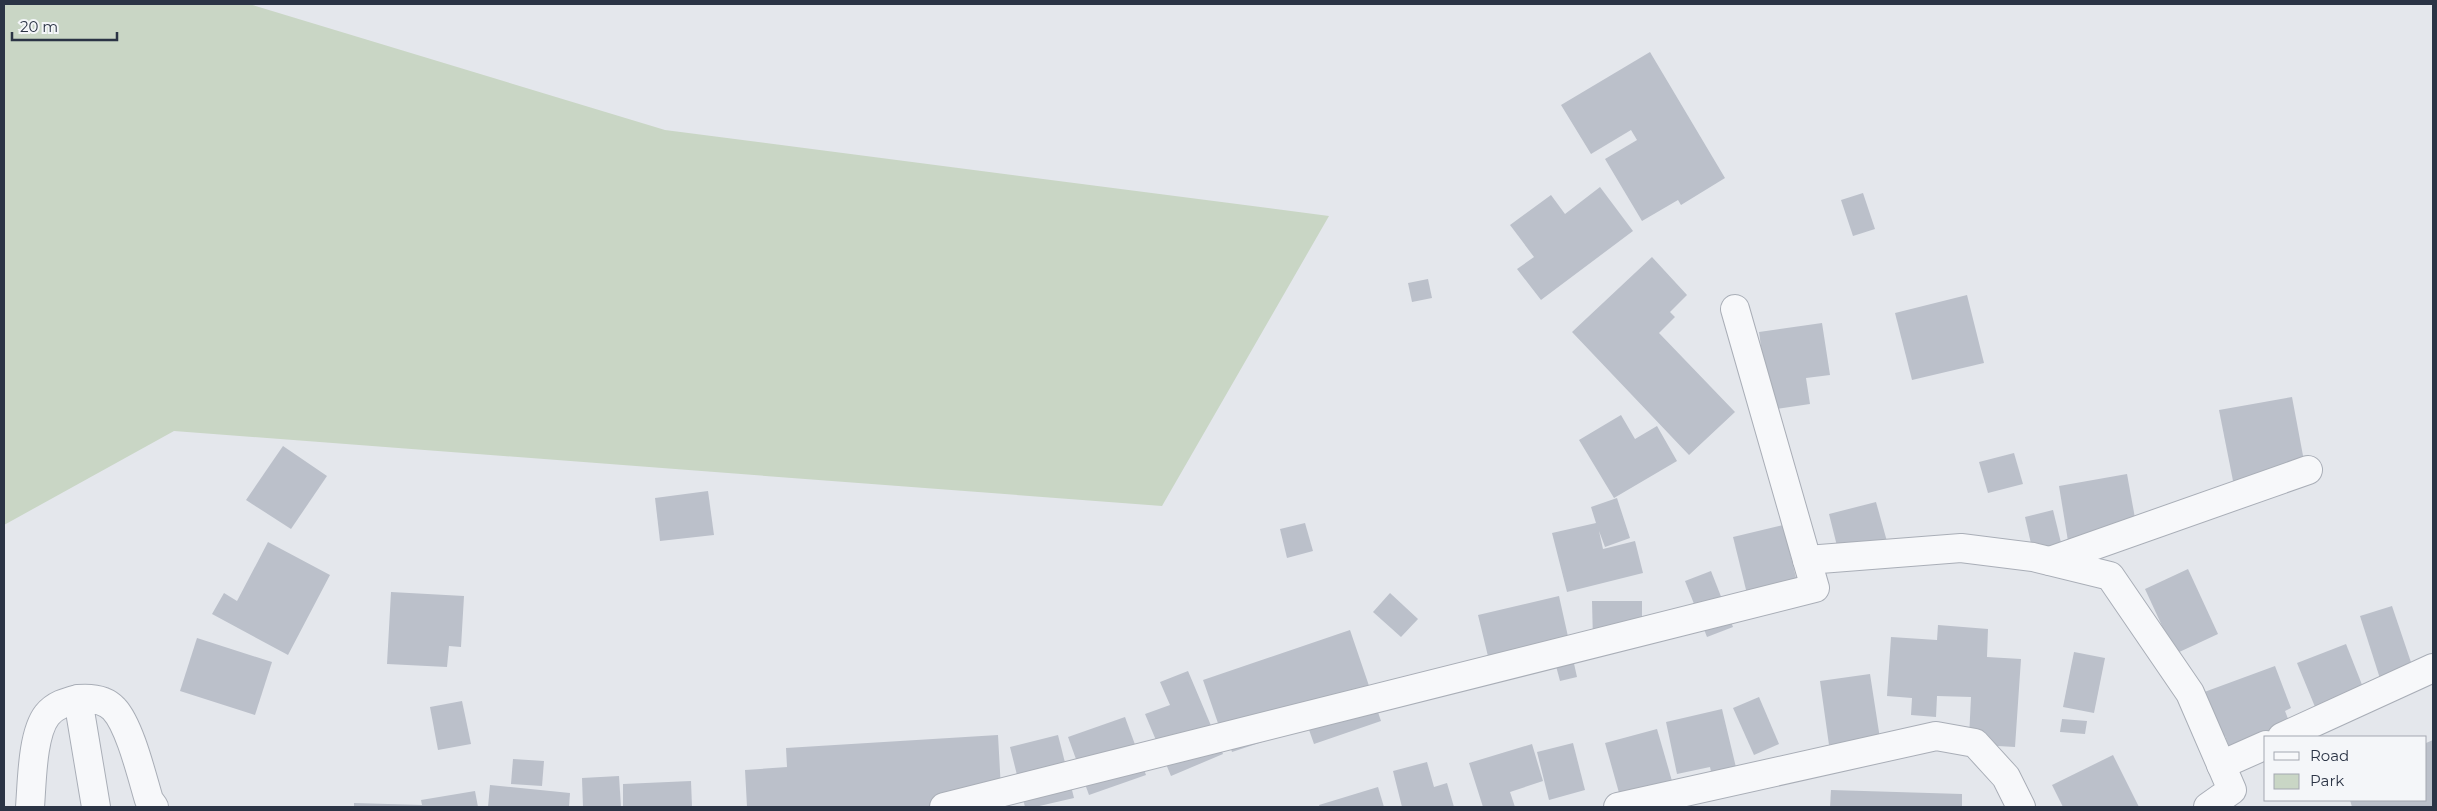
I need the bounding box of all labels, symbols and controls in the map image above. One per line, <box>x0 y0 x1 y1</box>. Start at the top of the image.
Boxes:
scale bar <box>12 10 118 42</box>
text: 20 m <box>20 17 58 36</box>
legend <box>2264 736 2427 801</box>
text: Road <box>2310 746 2349 765</box>
text: Park <box>2310 771 2344 790</box>

